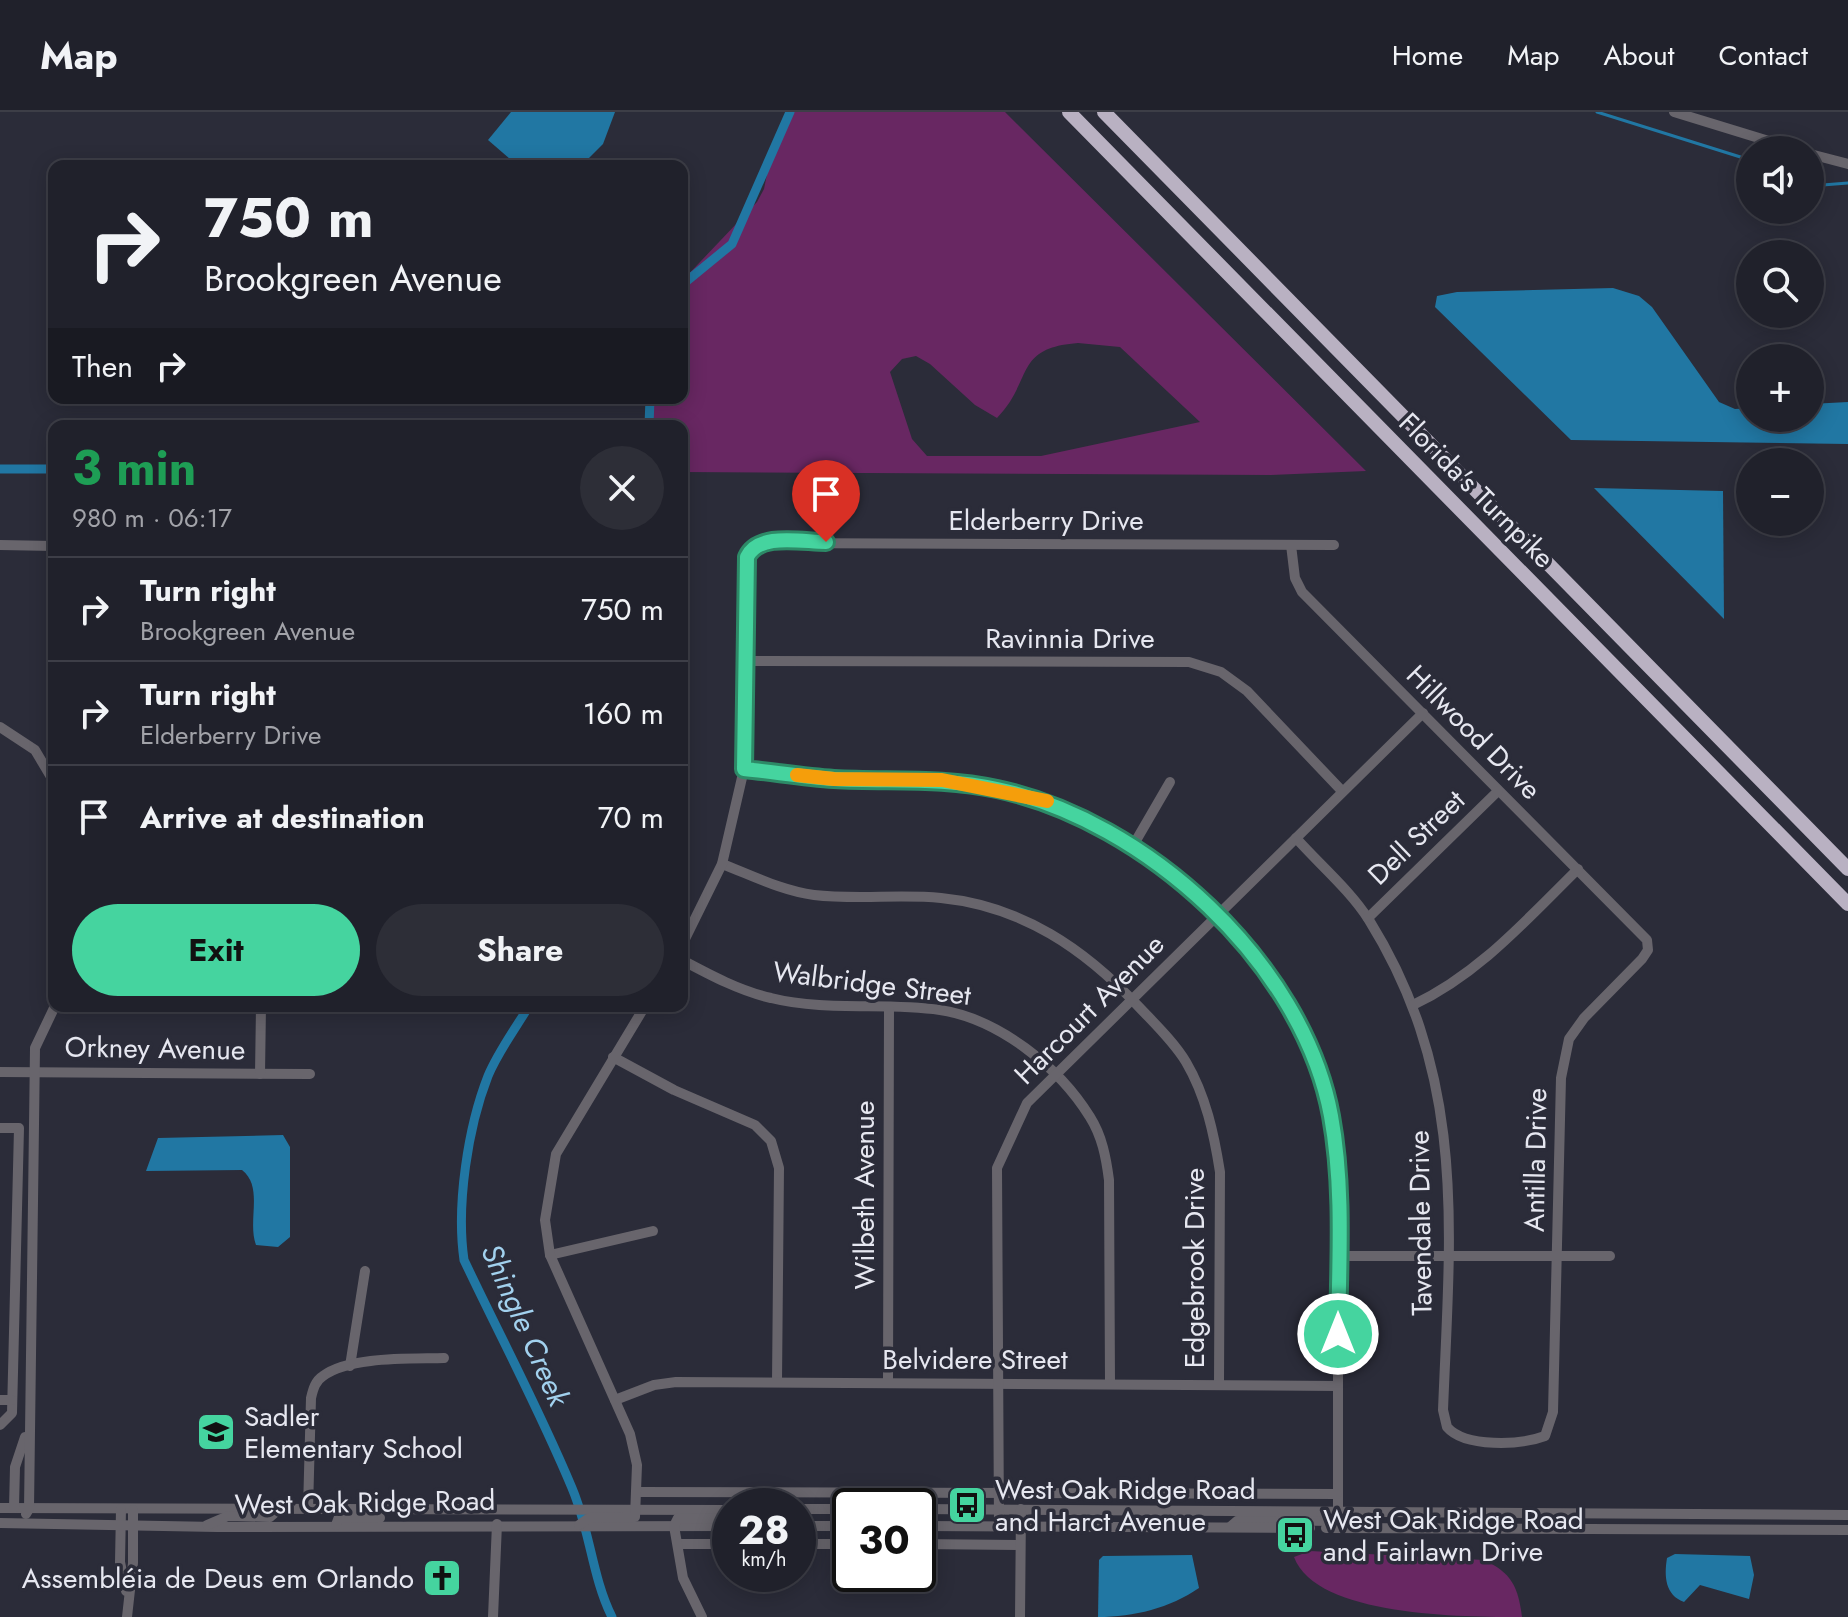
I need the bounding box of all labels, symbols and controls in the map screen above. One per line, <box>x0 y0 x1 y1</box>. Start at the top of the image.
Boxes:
text: Map <box>40 28 118 83</box>
text: Home <box>1392 35 1463 76</box>
text: Map <box>1507 35 1559 76</box>
text: About <box>1603 35 1675 76</box>
text: Contact <box>1719 35 1808 76</box>
map controls <box>1736 136 1824 536</box>
button: sound <box>1736 136 1824 224</box>
text: 750 m <box>204 177 374 258</box>
icon: right <box>72 192 176 296</box>
button: search <box>1736 240 1824 328</box>
text: Brookgreen Avenue <box>204 252 502 304</box>
icon: right <box>149 344 193 388</box>
button: + <box>1736 344 1824 432</box>
text: Then <box>72 345 133 388</box>
street label: Florida's Turnpike <box>1390 403 1564 577</box>
text: 3 min <box>72 434 196 503</box>
button: close <box>580 446 664 530</box>
button: − <box>1736 448 1824 536</box>
pin <box>792 460 860 542</box>
icon: arrive <box>804 472 848 516</box>
text: 980 m · 06:17 <box>72 499 232 537</box>
street label: Elderberry Drive <box>948 500 1144 541</box>
text: Turn right <box>140 569 276 612</box>
icon: right <box>72 587 116 631</box>
text: 750 m <box>581 588 664 631</box>
text: Brookgreen Avenue <box>140 612 355 650</box>
street label: Ravinnia Drive <box>985 618 1155 659</box>
street label: Hillwood Drive <box>1397 656 1550 809</box>
text: Turn right <box>140 673 276 716</box>
icon: right <box>72 691 116 735</box>
text: 160 m <box>583 692 664 735</box>
text: Elderberry Drive <box>140 716 321 754</box>
street label: Dell Street <box>1358 780 1475 894</box>
icon: arrive <box>72 795 116 839</box>
text: Arrive at destination <box>140 796 425 839</box>
text: 70 m <box>598 796 664 839</box>
button: Exit <box>72 904 360 996</box>
button: Share <box>376 904 664 996</box>
street label: Harcourt Avenue <box>1005 925 1174 1094</box>
street label: Walbridge Street <box>771 951 974 1016</box>
street label: Orkney Avenue <box>64 1026 246 1071</box>
street label: Antilla Drive <box>1514 1088 1557 1232</box>
street label: Wilbeth Avenue <box>844 1101 885 1289</box>
street label: Tavendale Drive <box>1398 1130 1443 1316</box>
street label: Edgebrook Drive <box>1174 1168 1215 1368</box>
water label: Shingle Creek <box>470 1237 581 1414</box>
position arrow <box>1296 1292 1380 1376</box>
street label: Belvidere Street <box>882 1339 1068 1380</box>
place label: Sadler Elementary School <box>244 1396 463 1469</box>
school or university icon: Sadler Elementary School <box>195 1411 237 1453</box>
place label: West Oak Ridge Road and Harct Avenue <box>995 1469 1256 1542</box>
street label: West Oak Ridge Road <box>234 1480 496 1525</box>
bus stop icon: West Oak Ridge Road and Harct Avenue <box>946 1484 988 1526</box>
speed limit sign: 30 <box>832 1488 936 1592</box>
place label: West Oak Ridge Road and Fairlawn Drive <box>1323 1499 1584 1572</box>
text: 28 <box>738 1501 790 1559</box>
bus stop icon: West Oak Ridge Road and Fairlawn Drive <box>1274 1514 1316 1556</box>
text: km/h <box>741 1545 787 1574</box>
church icon: Assembléia de Deus em Orlando <box>421 1557 463 1599</box>
place label: Assembléia de Deus em Orlando <box>22 1558 414 1599</box>

